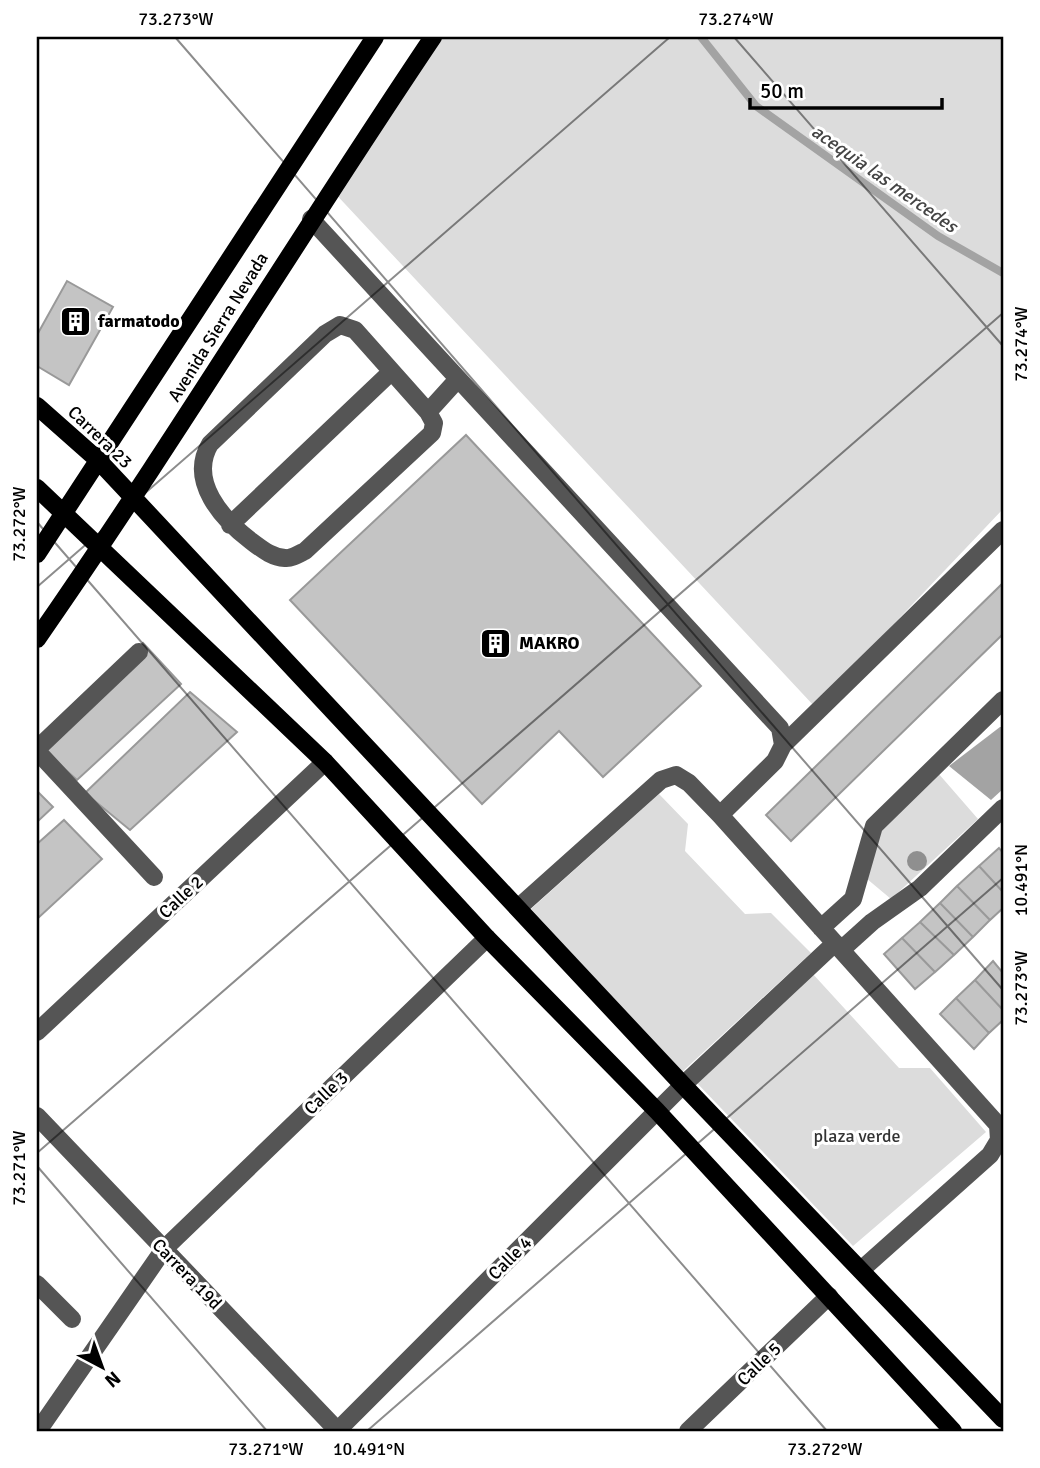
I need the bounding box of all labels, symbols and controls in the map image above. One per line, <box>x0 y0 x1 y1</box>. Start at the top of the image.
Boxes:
text: 73.273°W <box>138 8 214 30</box>
text: 73.274°W <box>698 8 774 30</box>
scale bar <box>750 66 942 110</box>
text: 50 m <box>760 78 804 104</box>
water label: acequia las mercedes <box>807 120 963 239</box>
street label: Avenida Sierra Nevada <box>163 248 273 406</box>
building icon: farmatodo <box>58 304 92 338</box>
text: 73.274°W <box>1010 306 1032 382</box>
place label: farmatodo <box>97 310 180 332</box>
street label: Carrera 23 <box>63 401 137 473</box>
text: 73.272°W <box>8 486 30 562</box>
building icon: MAKRO <box>479 626 513 660</box>
place label: MAKRO <box>519 632 579 654</box>
text: 10.491°N <box>1010 844 1032 916</box>
street label: Calle 2 <box>154 871 208 923</box>
text: 73.273°W <box>1010 950 1032 1026</box>
street label: Calle 3 <box>299 1067 353 1119</box>
park label: plaza verde <box>813 1125 901 1147</box>
text: 73.271°W <box>8 1130 30 1206</box>
street label: Calle 4 <box>484 1231 537 1284</box>
street label: Carrera 19d <box>148 1234 226 1314</box>
north arrow <box>66 1332 136 1402</box>
street label: Calle 5 <box>732 1338 786 1390</box>
text: N <box>100 1366 125 1392</box>
text: 73.271°W <box>228 1438 304 1460</box>
text: 10.491°N <box>333 1438 405 1460</box>
text: 73.272°W <box>787 1438 863 1460</box>

